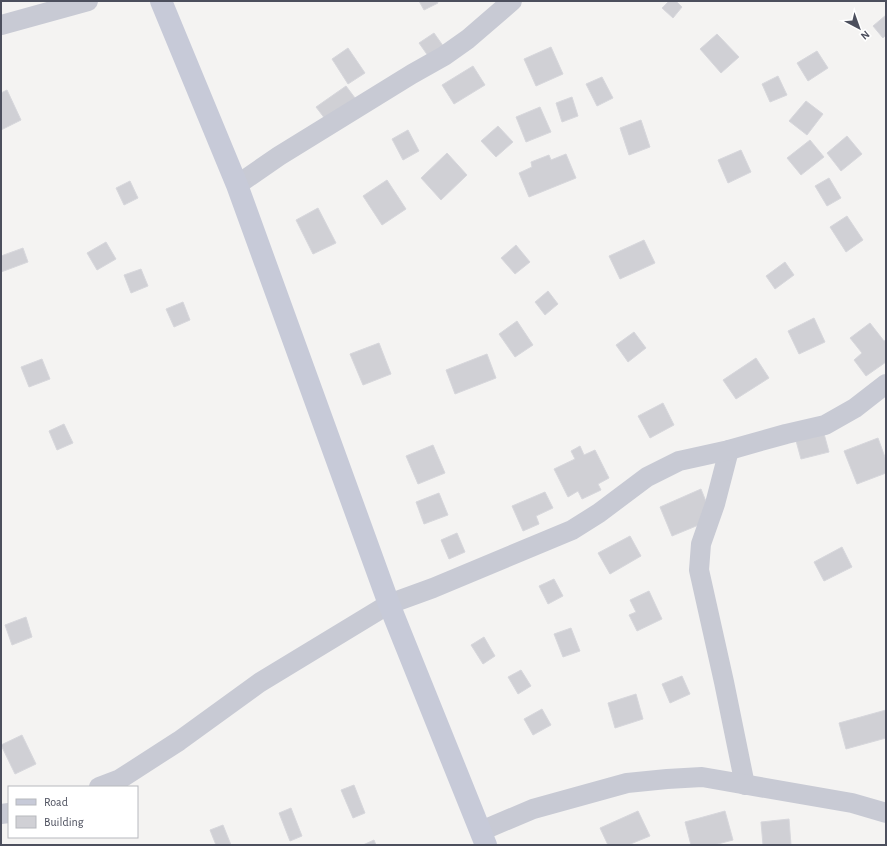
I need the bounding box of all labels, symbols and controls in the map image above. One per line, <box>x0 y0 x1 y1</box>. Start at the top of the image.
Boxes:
north arrow <box>839 8 879 48</box>
text: N <box>859 29 872 42</box>
legend <box>8 786 138 838</box>
text: Road <box>44 796 68 808</box>
text: Building <box>44 816 84 828</box>

